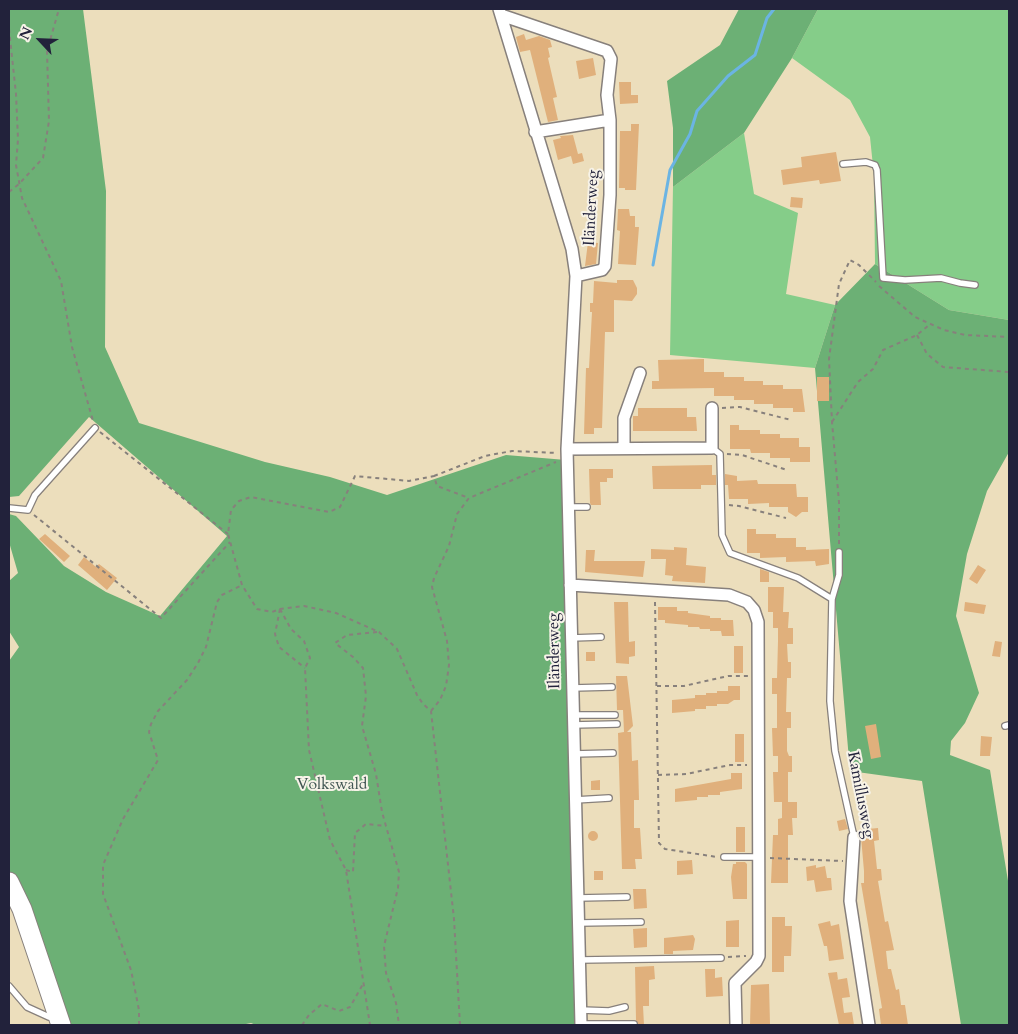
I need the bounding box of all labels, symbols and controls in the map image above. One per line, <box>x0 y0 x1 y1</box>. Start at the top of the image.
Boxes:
north arrow <box>15 15 65 65</box>
text: N <box>15 24 37 43</box>
street label: Iländerweg <box>580 169 604 247</box>
street label: Iländerweg <box>545 613 565 689</box>
street label: Kamillusweg <box>842 750 878 840</box>
park label: Volkswald <box>297 775 367 795</box>

